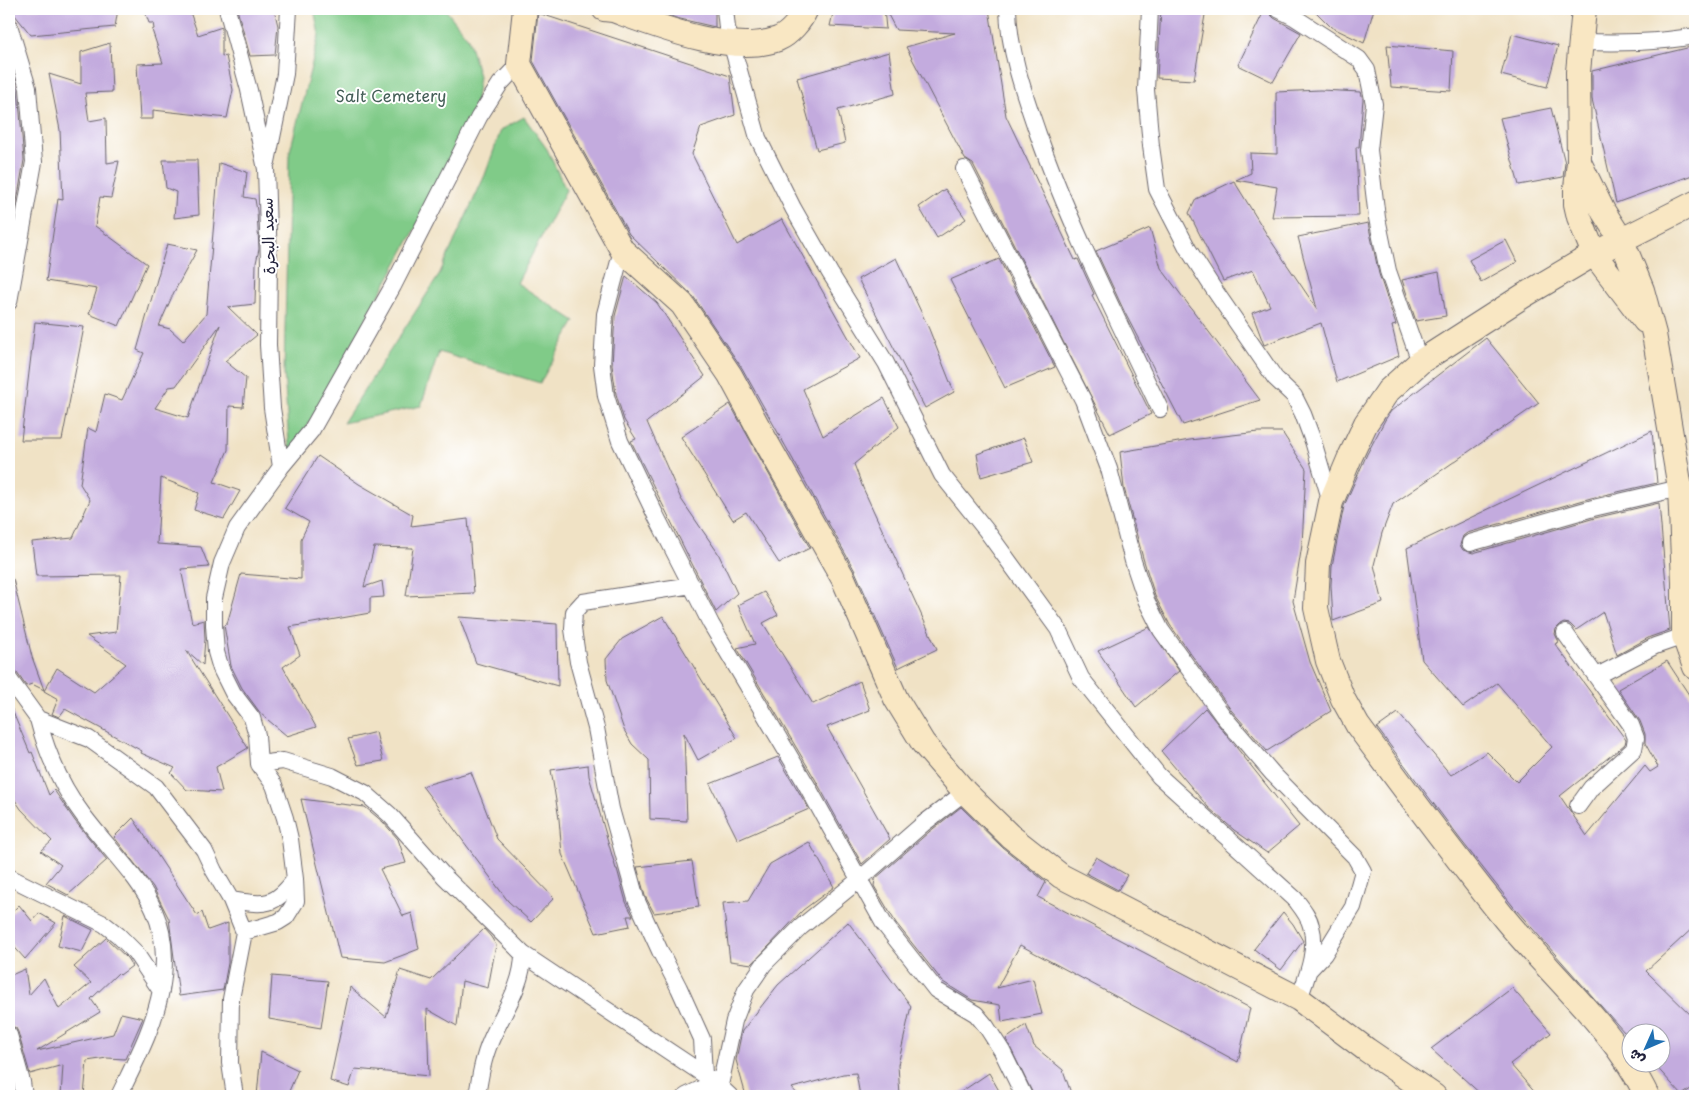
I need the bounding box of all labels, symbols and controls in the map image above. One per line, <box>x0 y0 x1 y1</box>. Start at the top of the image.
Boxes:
park label: Salt Cemetery <box>336 83 446 107</box>
street label: سعيد البحرة <box>254 197 280 275</box>
north arrow <box>1622 1022 1672 1072</box>
text: ش <box>1624 1045 1649 1070</box>

